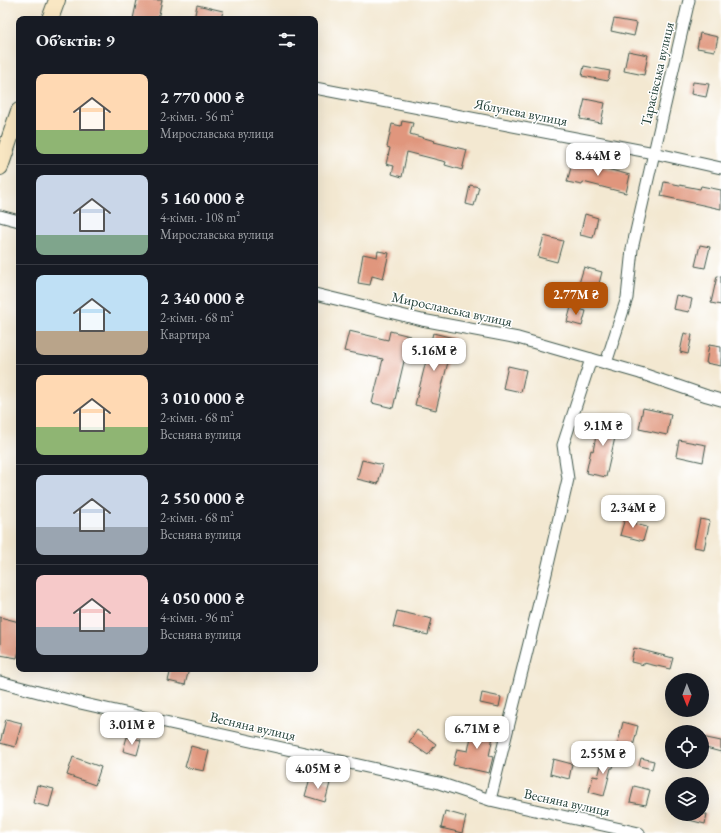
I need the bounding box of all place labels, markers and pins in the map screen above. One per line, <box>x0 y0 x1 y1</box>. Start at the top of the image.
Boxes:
pin: 8.44M ₴ <box>561 143 635 177</box>
pin: 2.77M ₴ <box>539 282 613 316</box>
pin: 5.16M ₴ <box>397 338 471 372</box>
pin: 9.1M ₴ <box>570 413 636 447</box>
pin: 2.34M ₴ <box>596 495 670 529</box>
pin: 3.01M ₴ <box>95 712 169 746</box>
pin: 6.71M ₴ <box>440 716 514 750</box>
pin: 2.55M ₴ <box>566 741 640 775</box>
pin: 4.05M ₴ <box>281 756 355 790</box>

